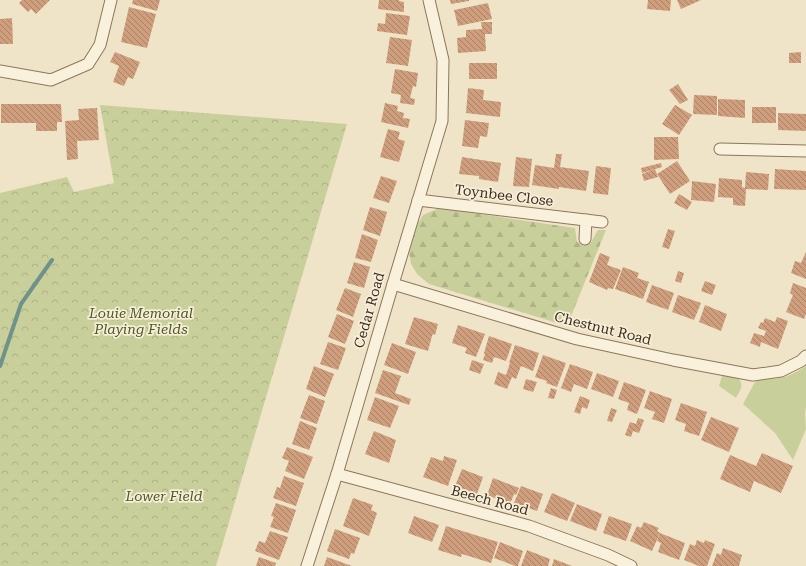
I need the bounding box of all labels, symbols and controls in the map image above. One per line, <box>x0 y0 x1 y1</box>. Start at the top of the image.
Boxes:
street label: Toynbee Close <box>454 181 554 209</box>
street label: Cedar Road <box>351 270 387 350</box>
park label: Louie Memorial Playing Fields <box>88 305 193 337</box>
street label: Chestnut Road <box>553 308 653 348</box>
street label: Beech Road <box>449 482 531 518</box>
park label: Lower Field <box>124 488 203 504</box>

